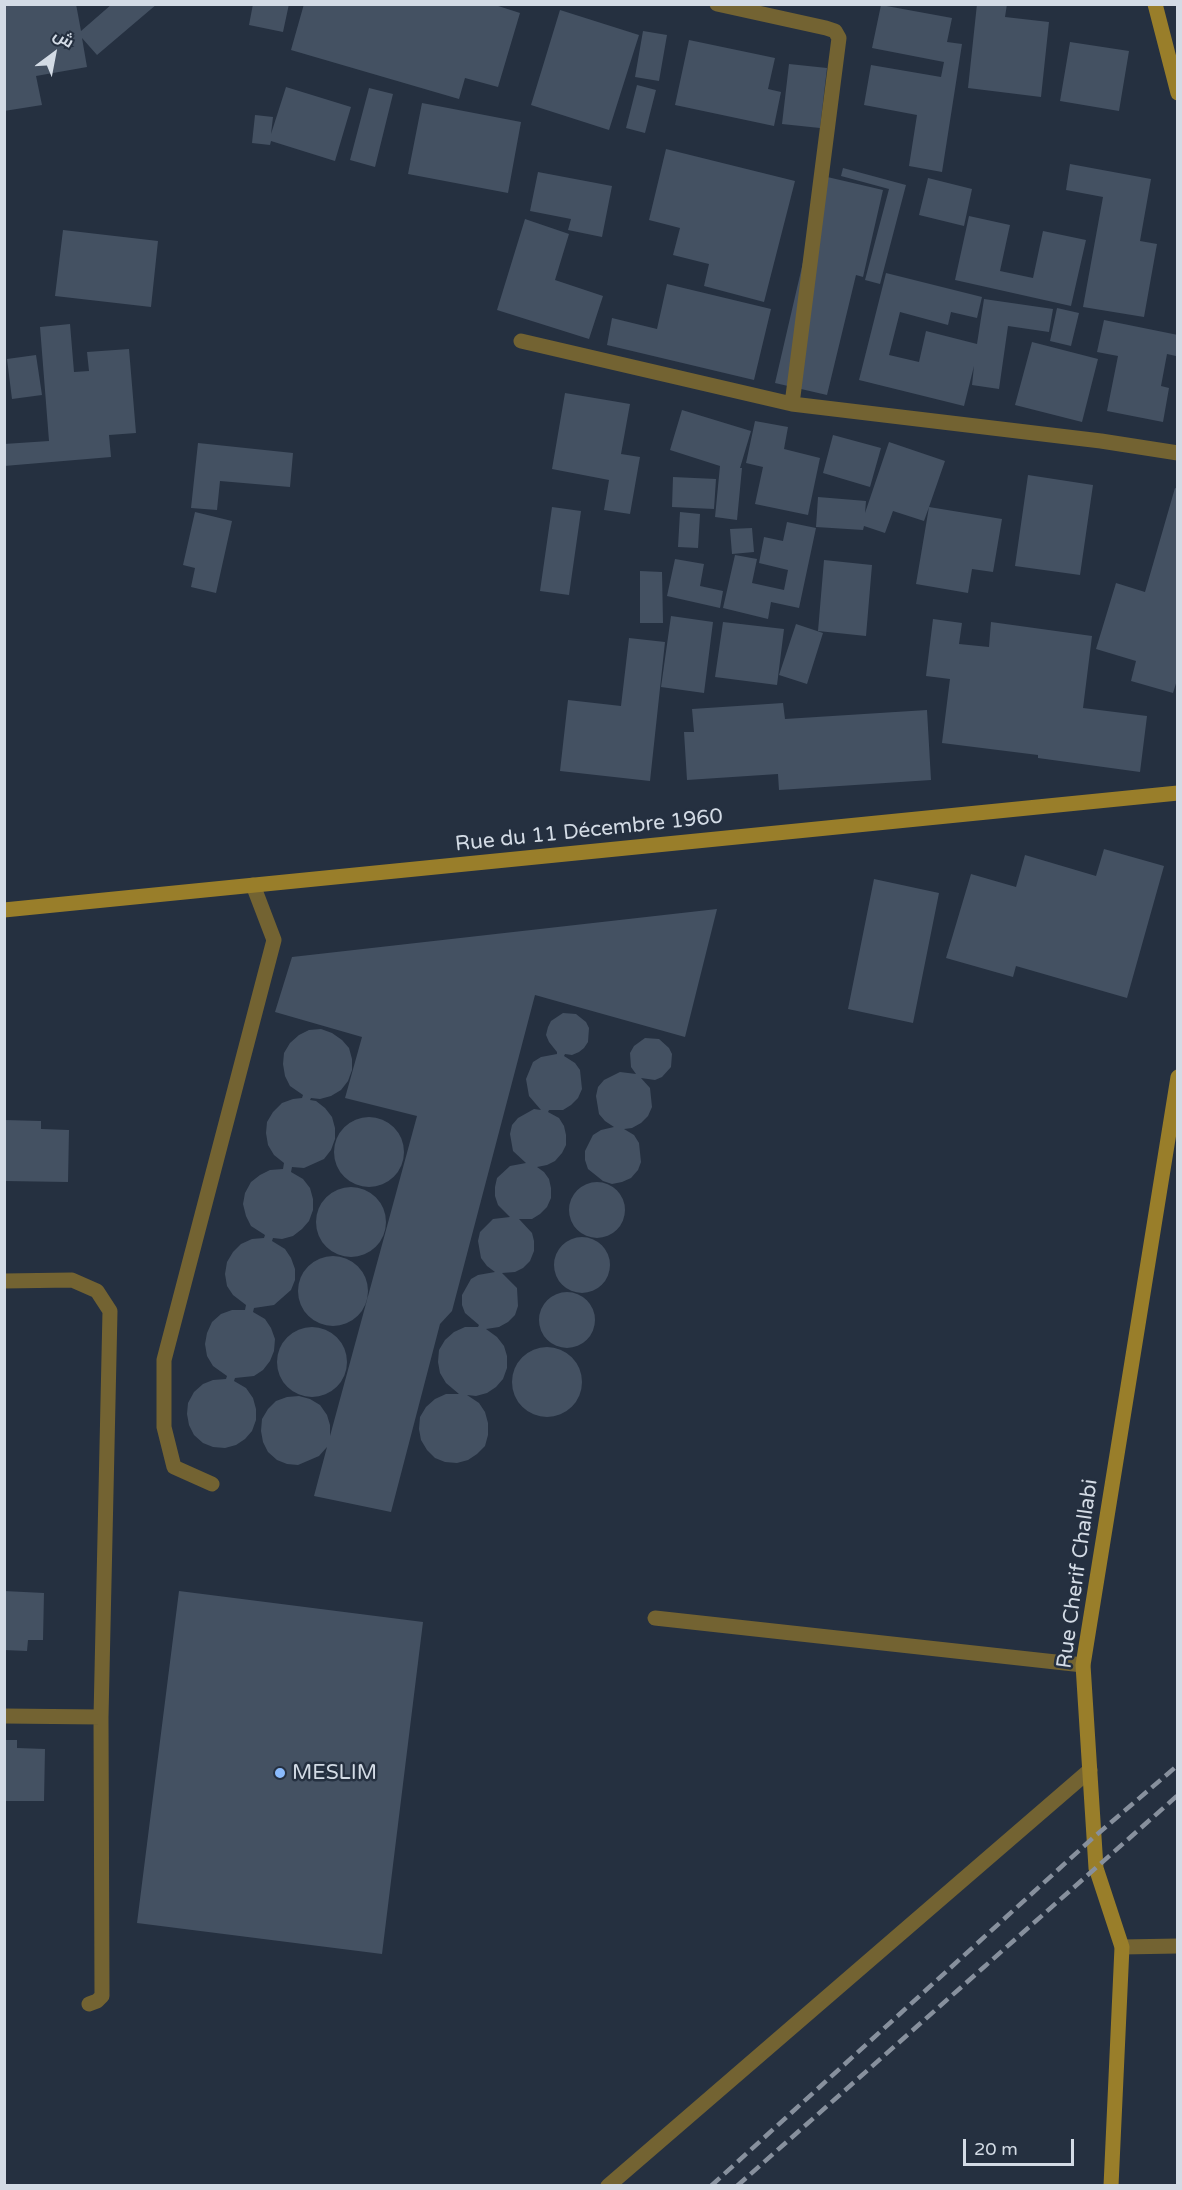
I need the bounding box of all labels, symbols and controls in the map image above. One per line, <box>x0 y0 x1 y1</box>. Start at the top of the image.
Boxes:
north arrow <box>24 24 84 84</box>
text: ش <box>50 25 78 53</box>
street label: Rue du 11 Décembre 1960 <box>454 804 724 858</box>
street label: Rue Cherif Challabi <box>1052 1478 1104 1670</box>
place label: MESLIM <box>292 1760 377 1786</box>
marker: MESLIM <box>273 1766 287 1780</box>
scale bar <box>966 2127 1077 2165</box>
text: 20 m <box>974 2138 1018 2160</box>

